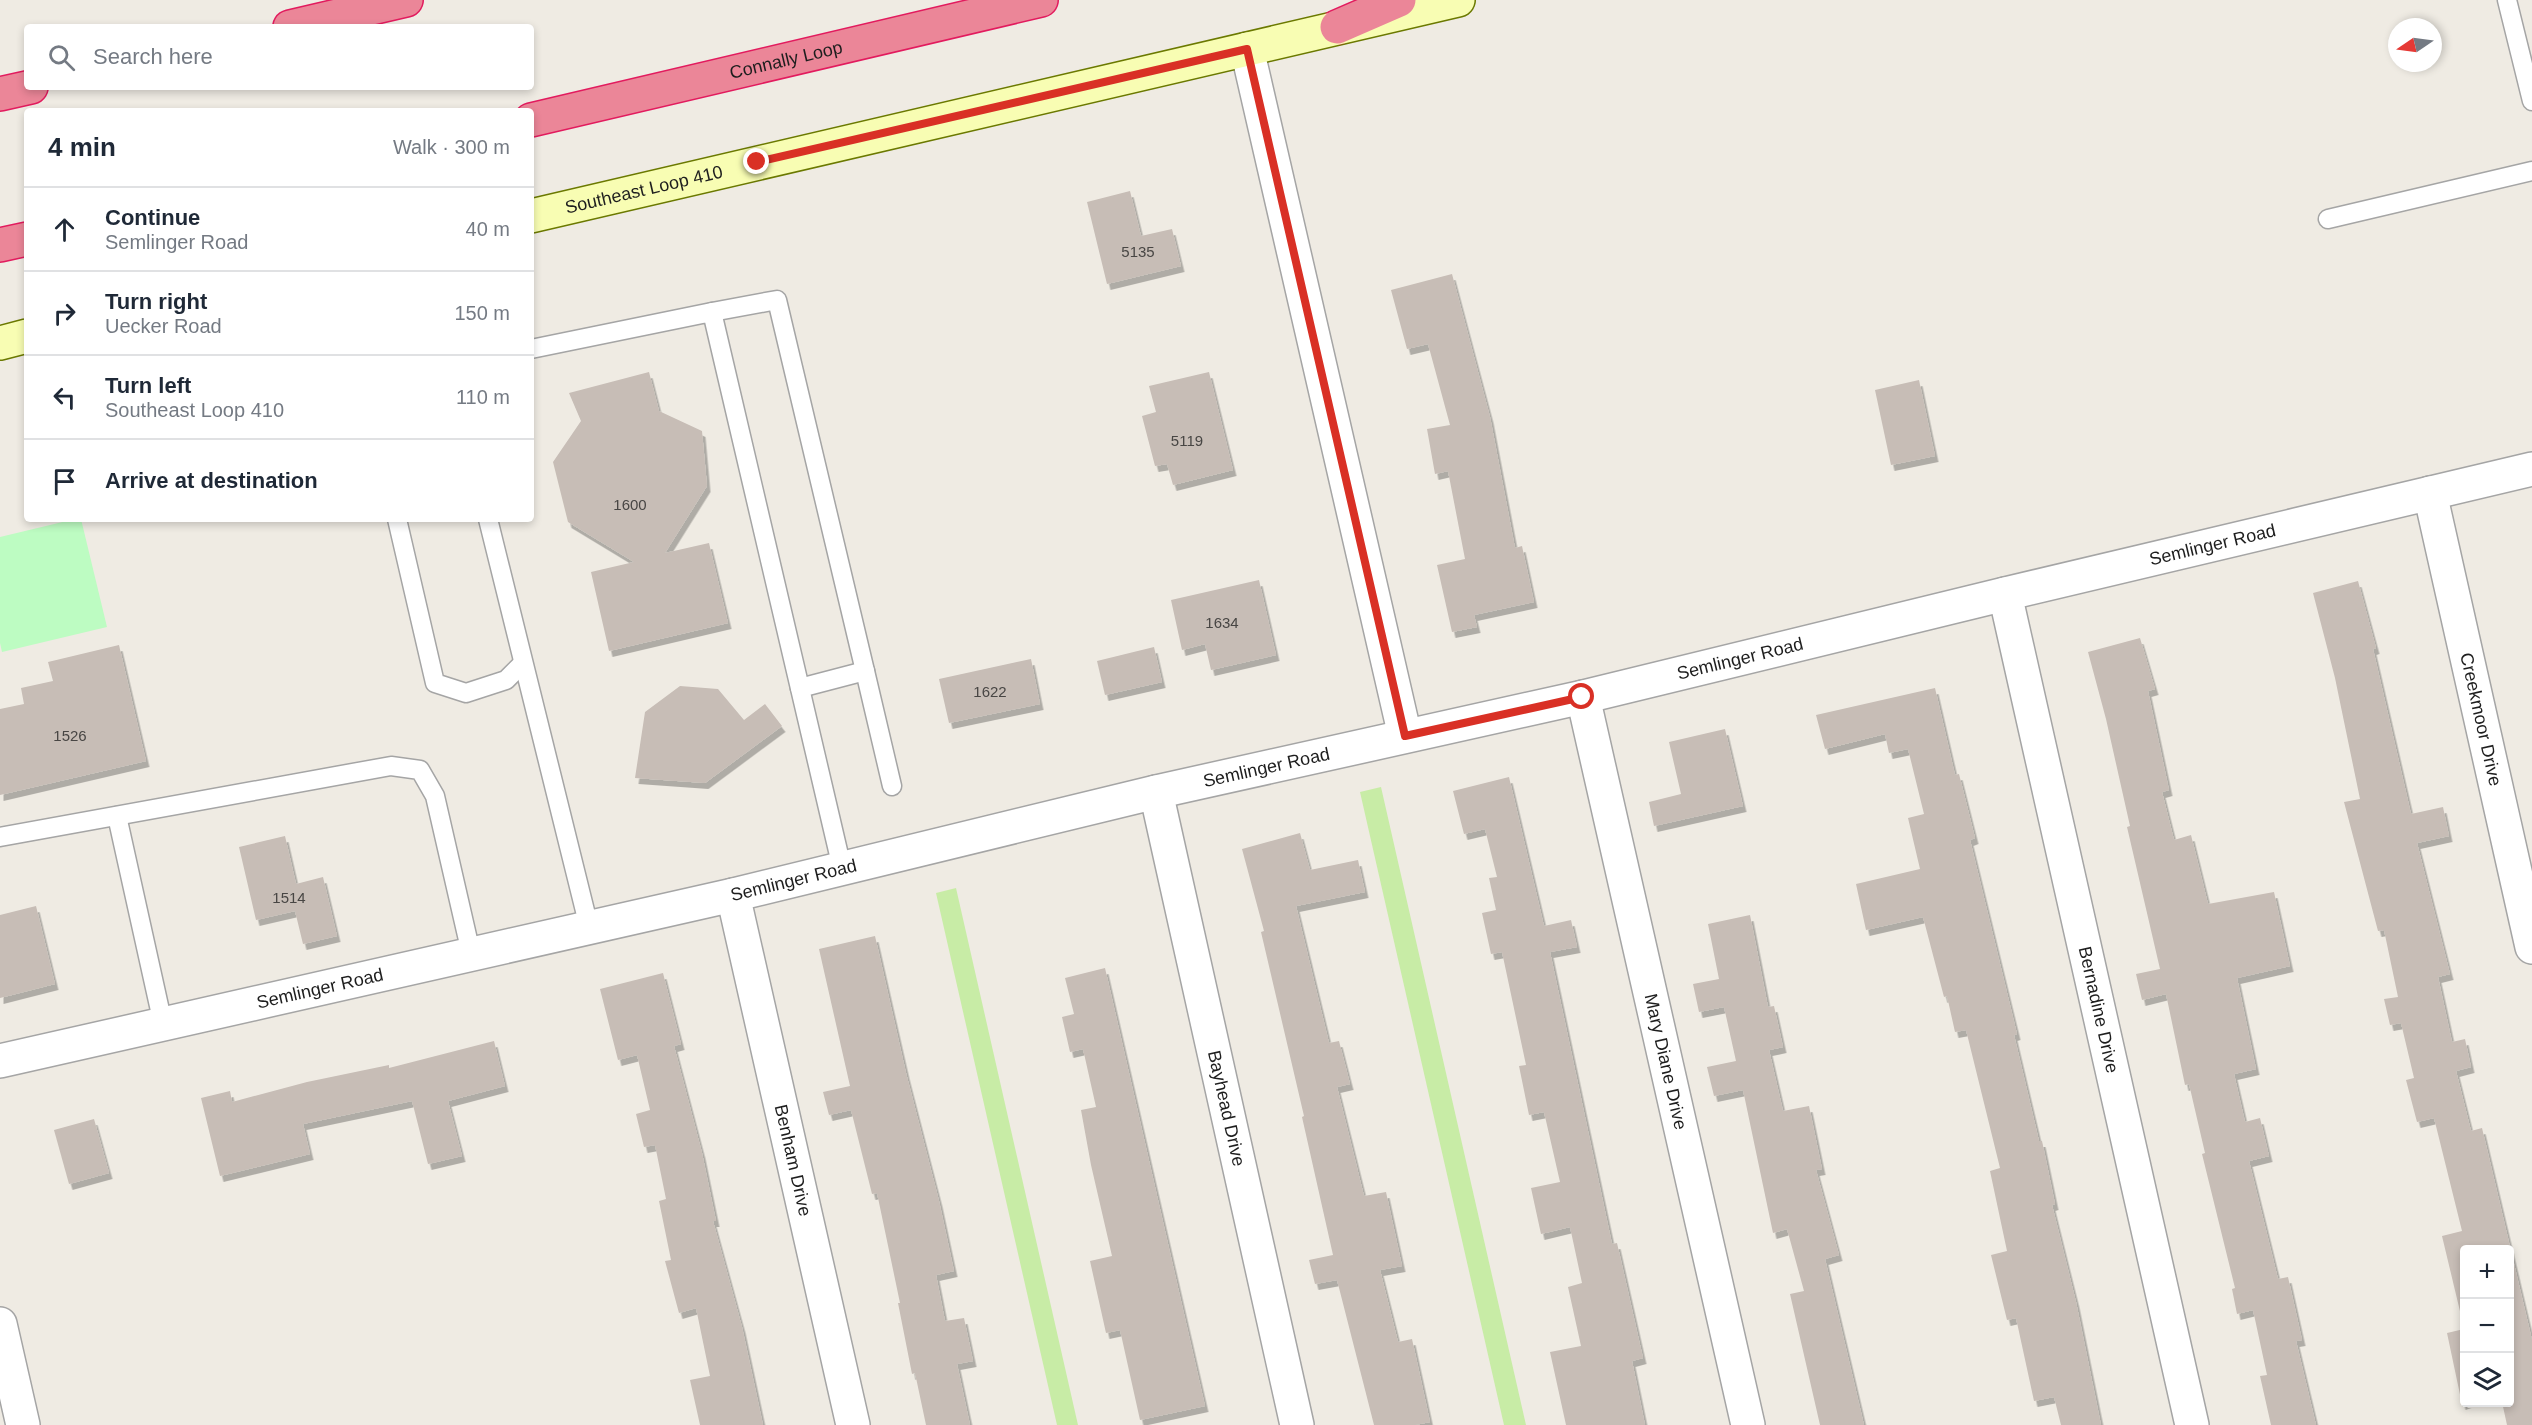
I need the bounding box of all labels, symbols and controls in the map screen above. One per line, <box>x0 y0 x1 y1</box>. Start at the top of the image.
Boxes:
north arrow <box>2388 18 2442 72</box>
search box <box>24 24 534 90</box>
street label: Connally Loop <box>728 37 844 83</box>
icon: search <box>45 41 78 74</box>
text: Search here <box>93 44 213 69</box>
text: 4 min <box>48 132 116 162</box>
text: Walk · 300 m <box>393 136 510 158</box>
route end <box>743 148 769 174</box>
street label: Southeast Loop 410 <box>563 162 725 218</box>
text: Continue <box>105 205 200 230</box>
icon: ahead <box>48 213 81 246</box>
text: 40 m <box>466 218 510 240</box>
text: Semlinger Road <box>105 231 248 253</box>
house number: 5135 <box>1121 243 1155 260</box>
text: Turn right <box>105 289 207 314</box>
icon: right <box>48 297 81 330</box>
text: 150 m <box>454 302 510 324</box>
text: Uecker Road <box>105 315 222 337</box>
text: Turn left <box>105 373 191 398</box>
icon: left <box>48 381 81 414</box>
text: 110 m <box>456 386 510 408</box>
text: Southeast Loop 410 <box>105 399 284 421</box>
house number: 5119 <box>1171 432 1203 449</box>
icon: arrive <box>48 465 81 498</box>
text: Arrive at destination <box>105 468 318 493</box>
house number: 1600 <box>613 496 647 513</box>
street label: Semlinger Road <box>2147 520 2278 569</box>
house number: 1634 <box>1205 614 1239 631</box>
street label: Semlinger Road <box>1675 634 1805 684</box>
street label: Creekmoor Drive <box>2456 651 2506 788</box>
house number: 1622 <box>973 683 1007 700</box>
route start <box>1568 683 1594 709</box>
house number: 1526 <box>53 727 87 744</box>
street label: Semlinger Road <box>1201 744 1332 791</box>
street label: Semlinger Road <box>729 855 859 905</box>
house number: 1514 <box>272 889 306 906</box>
street label: Bernadine Drive <box>2075 944 2122 1075</box>
street label: Semlinger Road <box>255 965 385 1013</box>
street label: Mary Diane Drive <box>1641 992 1691 1132</box>
street label: Bayhead Drive <box>1204 1048 1249 1168</box>
street label: Benham Drive <box>771 1102 815 1218</box>
map controls <box>2460 1245 2514 1407</box>
button: + <box>2460 1245 2514 1299</box>
button: − <box>2460 1299 2514 1353</box>
button: layers <box>2460 1353 2514 1407</box>

